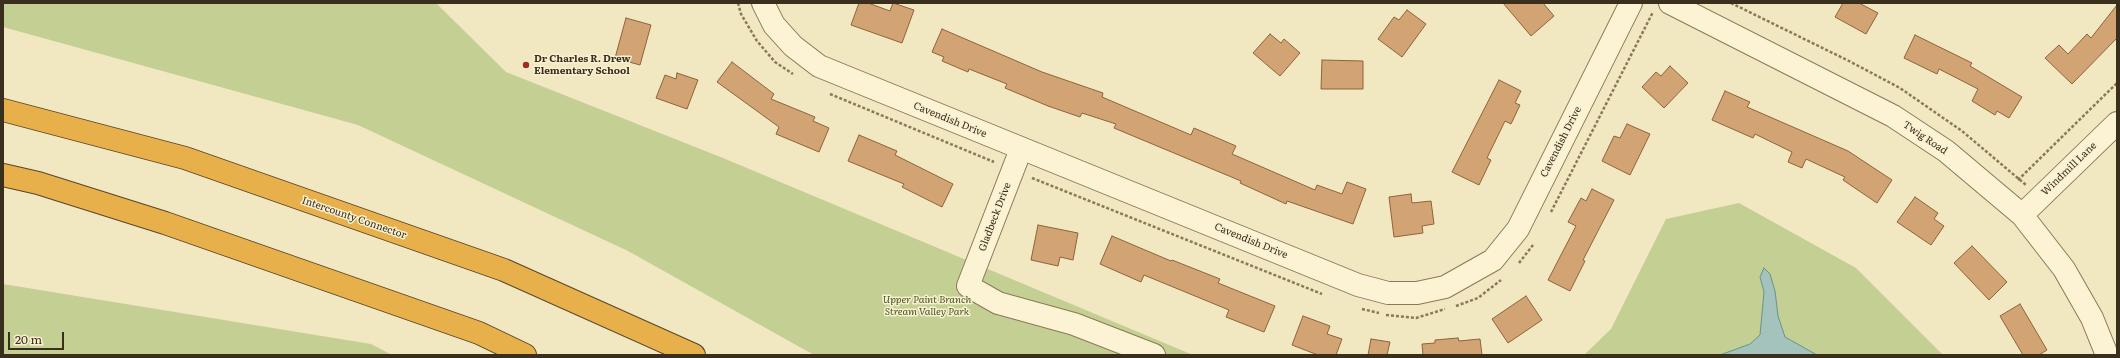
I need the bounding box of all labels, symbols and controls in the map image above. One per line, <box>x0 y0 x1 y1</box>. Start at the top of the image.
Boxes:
place label: Dr Charles R. Drew Elementary School <box>534 53 631 76</box>
marker: Dr Charles R. Drew Elementary School <box>521 60 531 70</box>
street label: Cavendish Drive <box>912 100 988 140</box>
street label: Cavendish Drive <box>1538 105 1584 179</box>
street label: Twig Road <box>1900 119 1950 157</box>
street label: Windmill Lane <box>2039 140 2099 198</box>
street label: Gladbeck Drive <box>976 181 1014 253</box>
street label: Intercounty Connector <box>300 194 408 242</box>
street label: Cavendish Drive <box>1213 221 1289 261</box>
park label: Upper Paint Branch Stream Valley Park <box>883 294 971 318</box>
scale bar <box>10 324 66 350</box>
text: 20 m <box>15 330 42 348</box>

